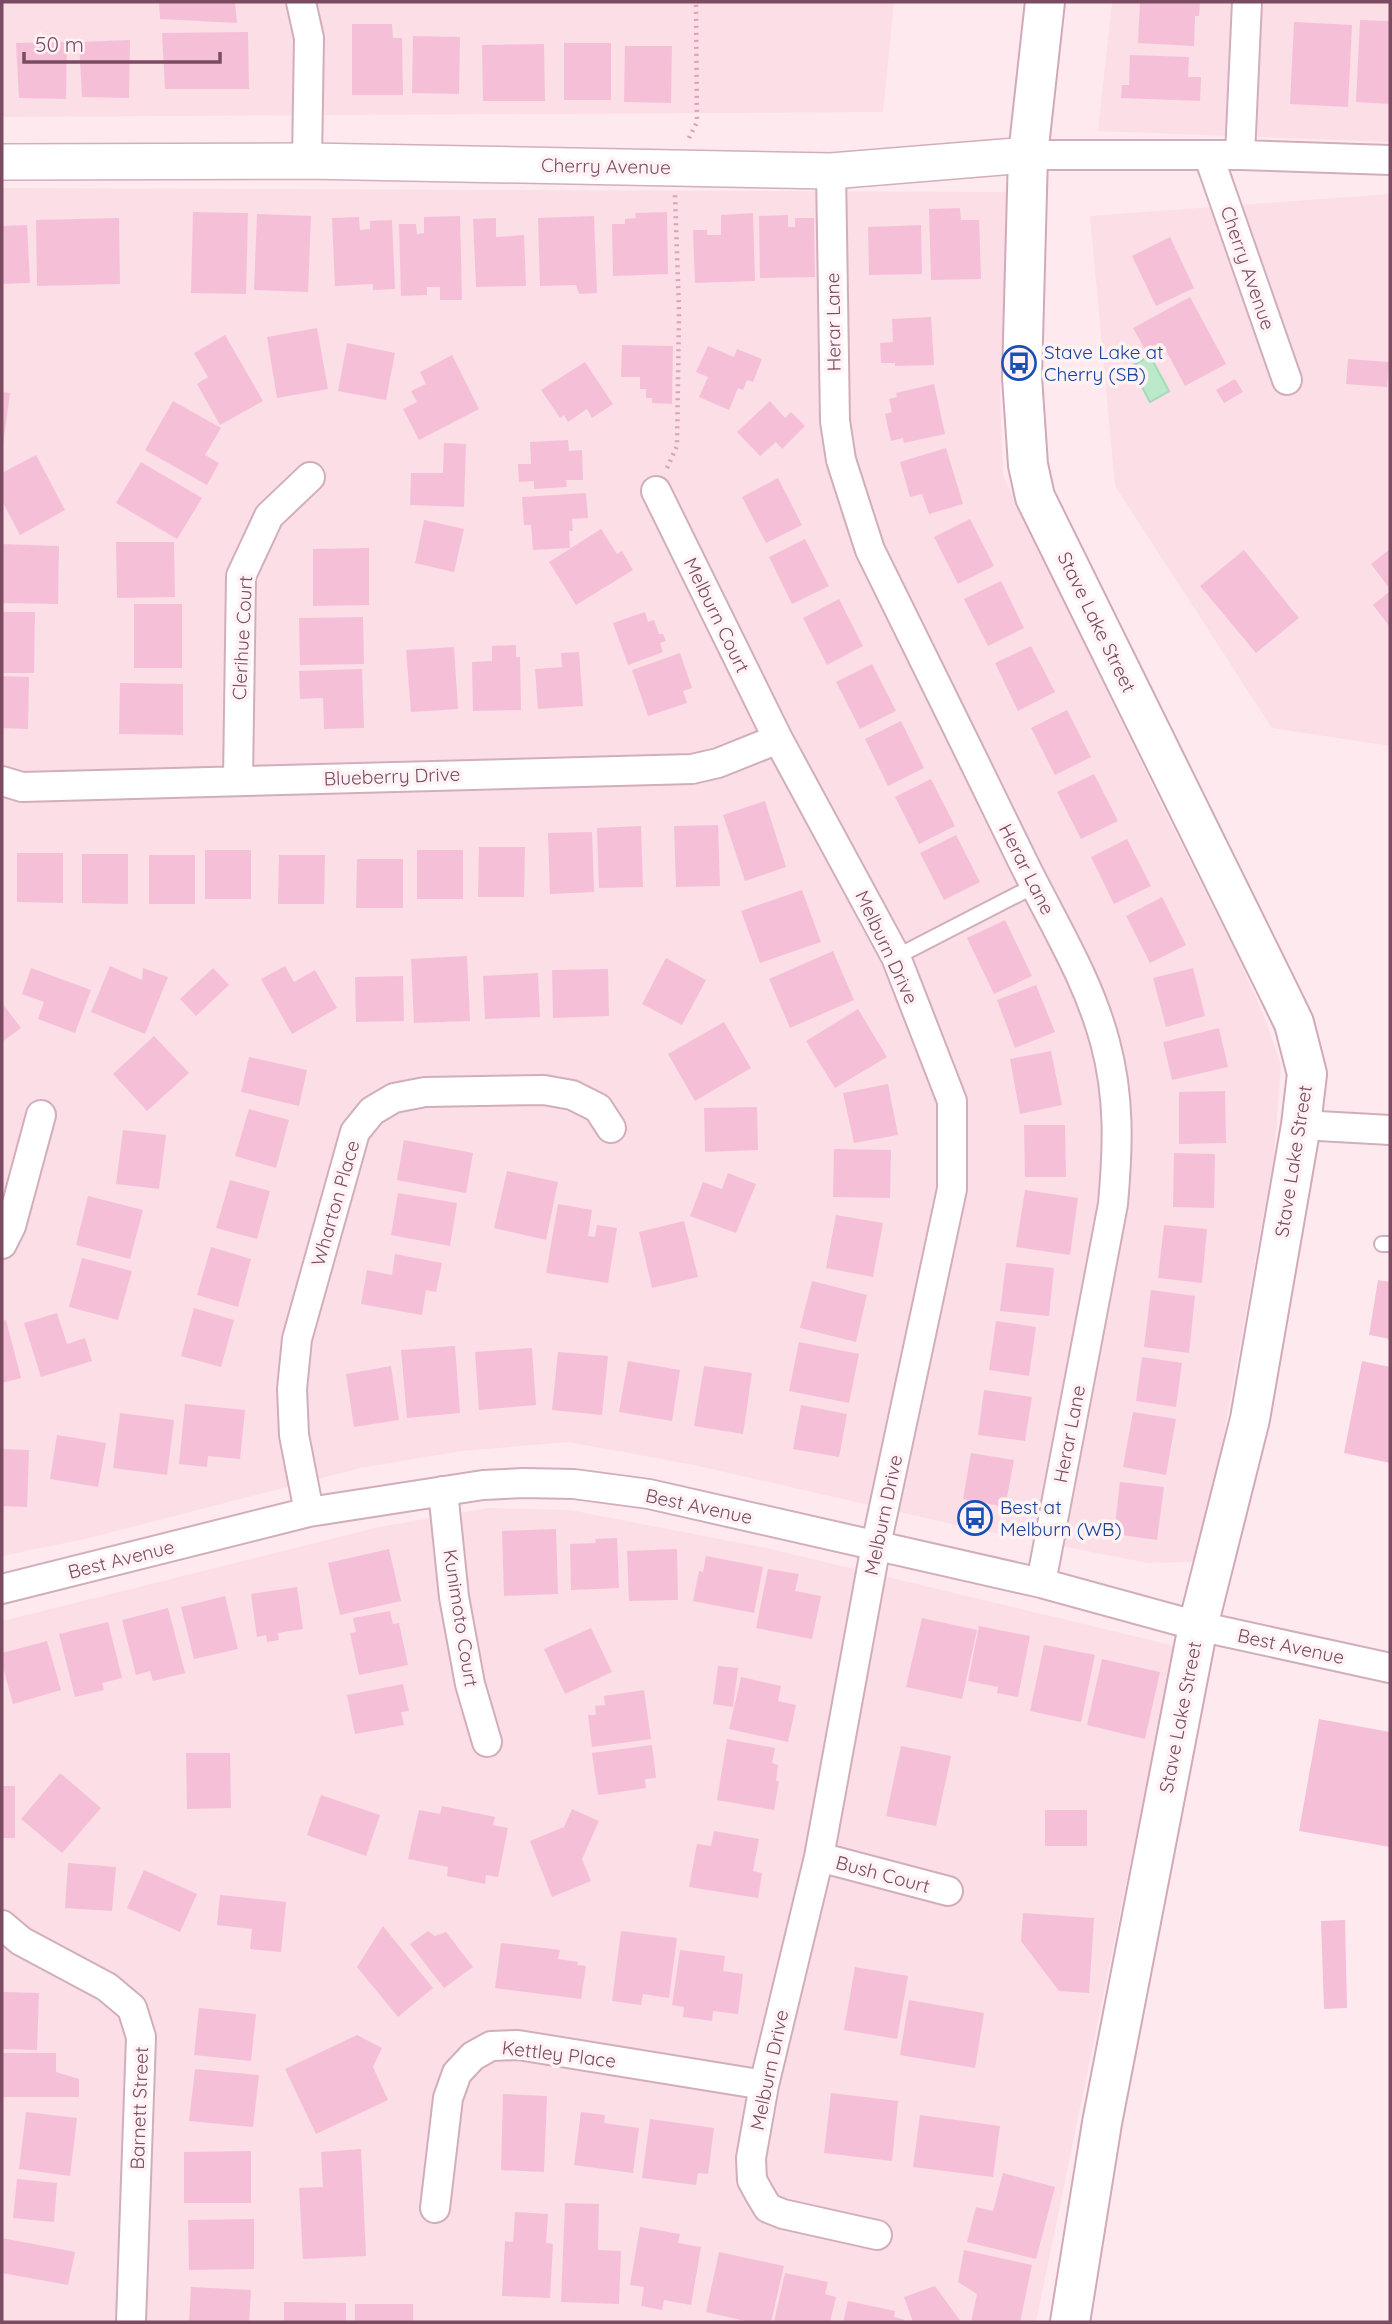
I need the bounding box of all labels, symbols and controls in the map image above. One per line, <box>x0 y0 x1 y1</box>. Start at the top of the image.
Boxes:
scale bar <box>24 21 220 65</box>
text: 50 m <box>35 31 84 57</box>
street label: Cherry Avenue <box>541 153 671 179</box>
street label: Cherry Avenue <box>1216 203 1280 333</box>
street label: Herar Lane <box>820 272 846 372</box>
place label: Stave Lake at Cherry (SB) <box>1044 340 1164 386</box>
bus stop icon: Stave Lake at Cherry (SB) <box>1000 344 1038 382</box>
street label: Stave Lake Street <box>1053 548 1141 696</box>
street label: Melburn Court <box>679 554 755 676</box>
street label: Clerihue Court <box>227 575 257 701</box>
street label: Blueberry Drive <box>323 762 461 790</box>
street label: Herar Lane <box>994 820 1060 918</box>
street label: Melburn Drive <box>850 886 924 1008</box>
street label: Stave Lake Street <box>1269 1083 1317 1239</box>
street label: Wharton Place <box>306 1137 364 1269</box>
street label: Herar Lane <box>1048 1383 1090 1485</box>
street label: Melburn Drive <box>859 1453 907 1577</box>
street label: Best Avenue <box>643 1483 755 1529</box>
place label: Best at Melburn (WB) <box>1000 1495 1122 1541</box>
bus stop icon: Best at Melburn (WB) <box>956 1499 994 1537</box>
street label: Best Avenue <box>65 1534 177 1584</box>
street label: Kunimoto Court <box>438 1548 484 1688</box>
street label: Best Avenue <box>1235 1623 1347 1669</box>
street label: Stave Lake Street <box>1154 1639 1206 1795</box>
street label: Bush Court <box>833 1850 933 1898</box>
street label: Melburn Drive <box>745 2008 793 2132</box>
street label: Kettley Place <box>501 2035 617 2073</box>
street label: Barnett Street <box>125 2046 153 2170</box>

